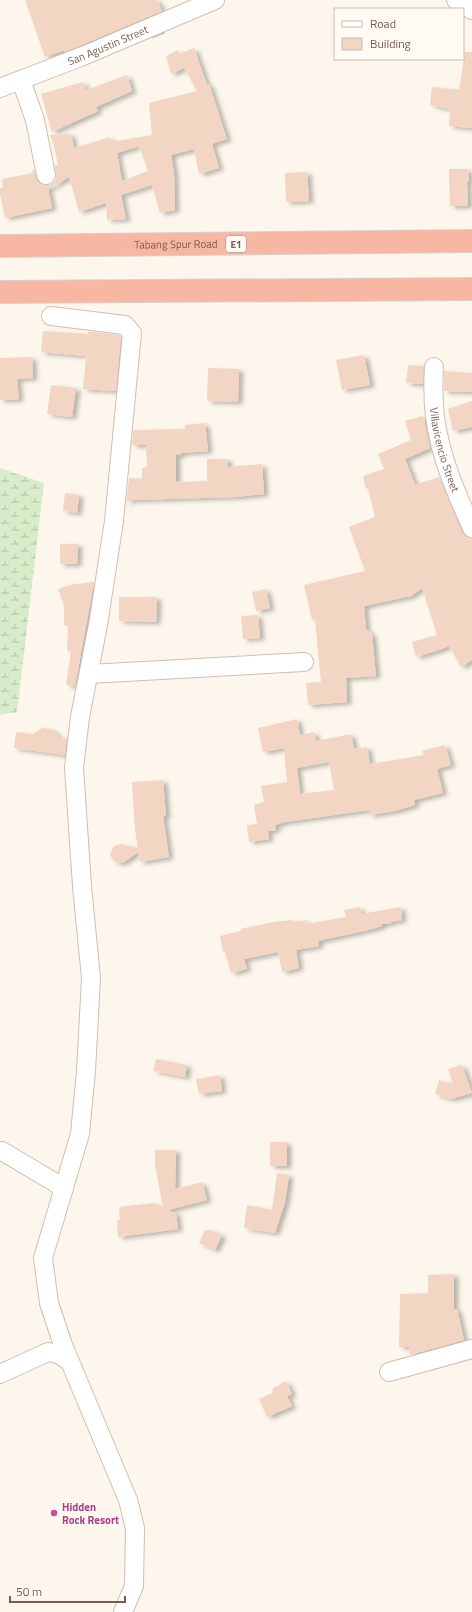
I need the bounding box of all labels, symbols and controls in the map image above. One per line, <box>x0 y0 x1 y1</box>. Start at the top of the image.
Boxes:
legend <box>334 8 464 60</box>
text: Road <box>370 14 396 33</box>
street label: San Agustin Street <box>65 21 151 69</box>
text: Building <box>370 34 411 53</box>
street label: Tabang Spur Road <box>134 236 218 253</box>
road number: E1 <box>226 236 246 252</box>
street label: Villavicencio Street <box>426 407 464 495</box>
place label: Hidden Rock Resort <box>62 1499 119 1528</box>
marker: Hidden Rock Resort <box>49 1508 59 1518</box>
scale bar <box>10 1578 125 1604</box>
text: 50 m <box>16 1582 42 1601</box>

